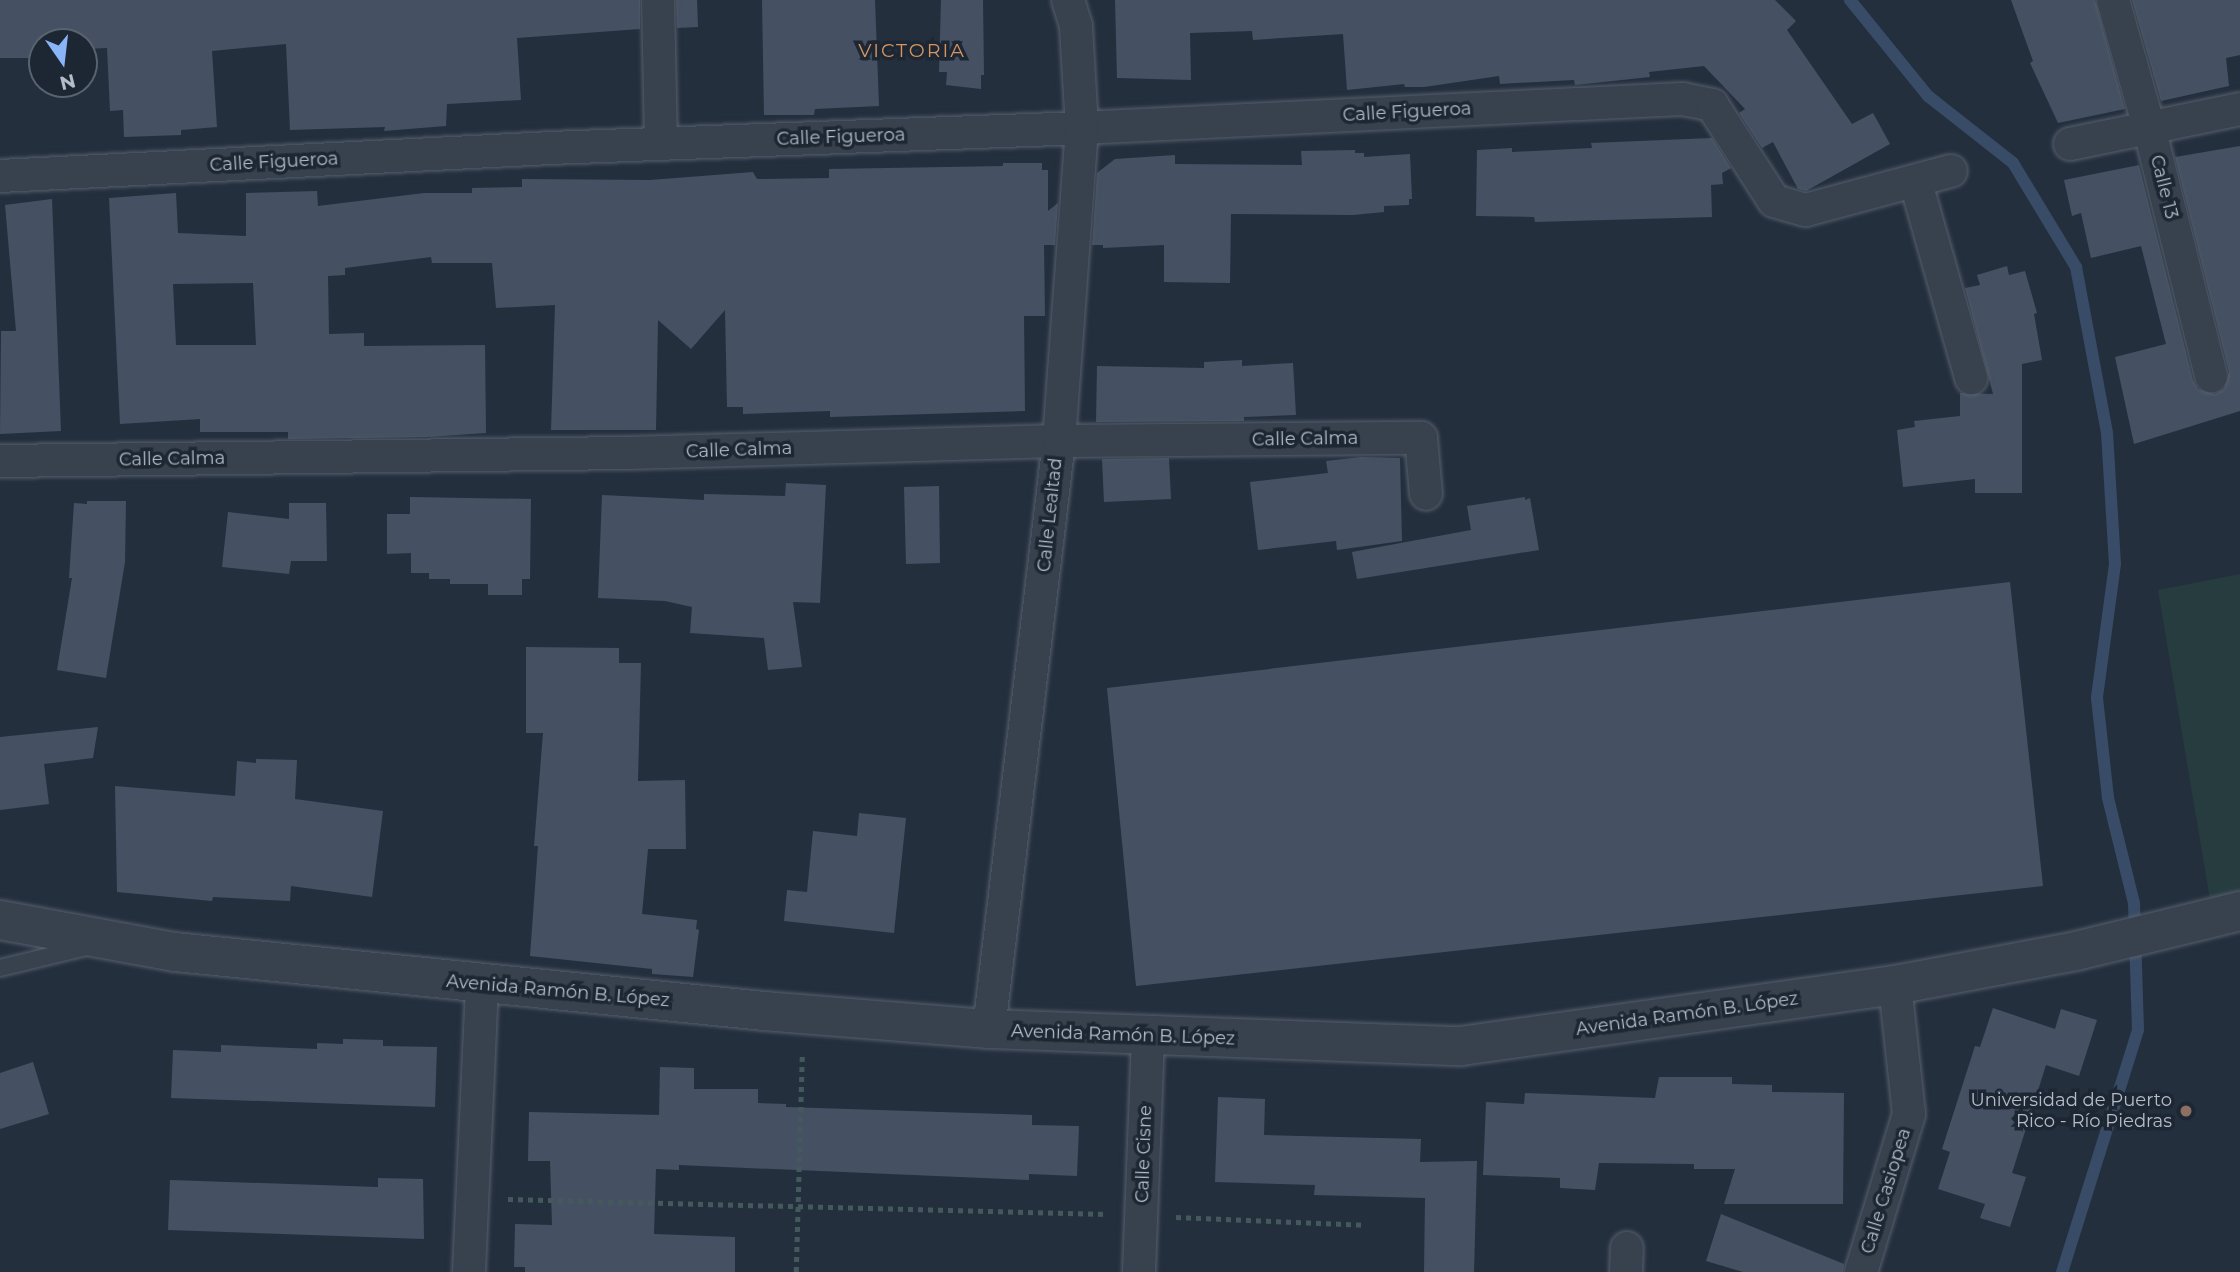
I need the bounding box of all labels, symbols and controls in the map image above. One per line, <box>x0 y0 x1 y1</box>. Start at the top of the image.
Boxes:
north arrow <box>28 28 98 98</box>
district label: VICTORIA <box>859 40 965 62</box>
text: N <box>57 69 78 95</box>
street label: Calle Figueroa <box>1342 98 1472 126</box>
street label: Calle Figueroa <box>776 124 906 150</box>
street label: Calle Figueroa <box>209 148 339 176</box>
street label: Calle 13 <box>2146 153 2182 221</box>
street label: Calle Calma <box>1252 427 1358 451</box>
street label: Calle Calma <box>685 437 793 463</box>
street label: Calle Calma <box>119 447 225 471</box>
street label: Calle Lealtad <box>1033 457 1067 573</box>
street label: Avenida Ramón B. López <box>445 970 671 1012</box>
street label: Avenida Ramón B. López <box>1574 988 1800 1040</box>
street label: Avenida Ramón B. López <box>1011 1020 1235 1050</box>
place label: Universidad de Puerto Rico - Río Piedras <box>1970 1090 2172 1132</box>
marker: Universidad de Puerto Rico - Río Piedras <box>2178 1103 2194 1119</box>
street label: Calle Cisne <box>1131 1105 1157 1203</box>
street label: Calle Casiopea <box>1857 1126 1915 1256</box>

